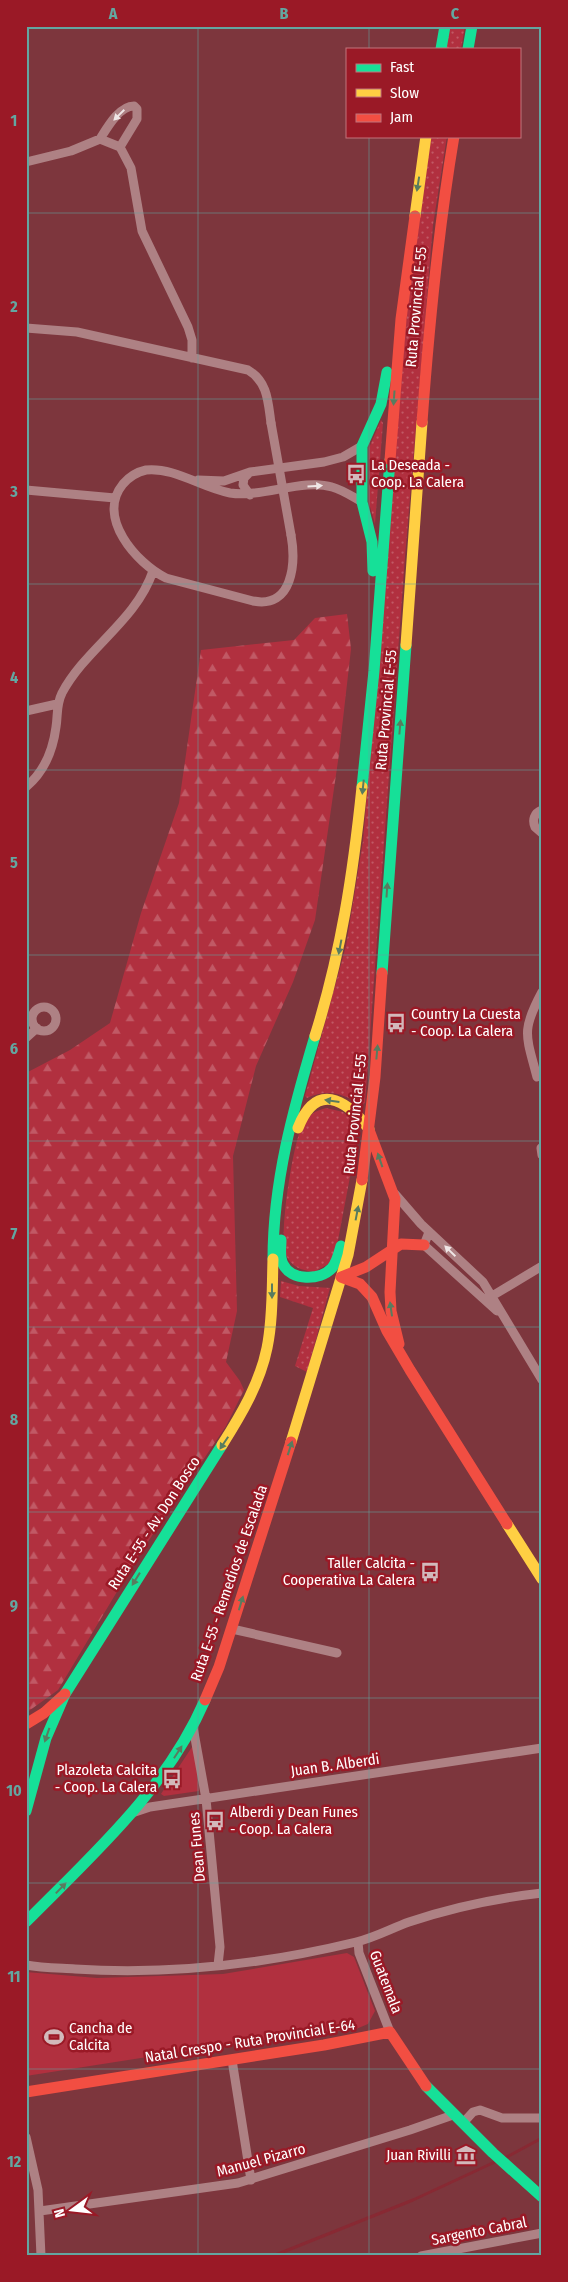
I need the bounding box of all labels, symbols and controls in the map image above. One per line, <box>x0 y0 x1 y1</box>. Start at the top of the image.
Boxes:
text: A <box>108 4 118 23</box>
text: B <box>280 4 289 23</box>
text: C <box>451 4 460 23</box>
legend <box>346 48 520 138</box>
text: Fast <box>390 58 414 76</box>
text: Slow <box>390 84 419 102</box>
text: Jam <box>390 108 413 126</box>
one-way arrow <box>113 109 125 121</box>
text: 1 <box>11 111 17 130</box>
one-way arrow <box>414 177 422 193</box>
street label: Ruta Provincial E-55 <box>402 246 430 368</box>
text: 2 <box>9 297 18 316</box>
one-way arrow <box>389 390 397 406</box>
place label: La Deseada - Coop. La Calera <box>371 456 464 491</box>
bus stop icon: La Deseada - Coop. La Calera <box>345 463 367 485</box>
one-way arrow <box>308 481 324 489</box>
text: 3 <box>9 482 18 501</box>
street label: Ruta Provincial E-55 <box>372 649 400 771</box>
text: 4 <box>10 668 18 687</box>
one-way arrow <box>396 719 404 735</box>
one-way arrow <box>359 779 367 795</box>
text: 5 <box>10 853 18 872</box>
one-way arrow <box>384 881 392 897</box>
one-way arrow <box>335 940 343 956</box>
place label: Country La Cuesta - Coop. La Calera <box>411 1005 521 1040</box>
bus stop icon: Country La Cuesta - Coop. La Calera <box>385 1012 407 1034</box>
text: 6 <box>10 1039 18 1058</box>
one-way arrow <box>373 1043 381 1059</box>
street label: Ruta Provincial E-55 <box>340 1053 370 1175</box>
one-way arrow <box>324 1097 340 1105</box>
one-way arrow <box>375 1152 383 1167</box>
one-way arrow <box>353 1204 361 1220</box>
text: 7 <box>11 1224 18 1243</box>
one-way arrow <box>444 1245 456 1257</box>
one-way arrow <box>268 1283 276 1299</box>
one-way arrow <box>387 1300 395 1316</box>
text: 8 <box>10 1410 19 1429</box>
one-way arrow <box>219 1436 229 1449</box>
one-way arrow <box>287 1440 294 1455</box>
street label: Ruta E-55 - Av. Don Bosco <box>104 1453 204 1593</box>
street label: Ruta E-55 - Remedios de Escalada <box>187 1482 271 1684</box>
place label: Taller Calcita - Cooperativa La Calera <box>283 1554 415 1589</box>
bus stop icon: Taller Calcita - Cooperativa La Calera <box>419 1561 441 1583</box>
one-way arrow <box>131 1573 140 1586</box>
one-way arrow <box>237 1595 245 1610</box>
text: 9 <box>10 1596 18 1615</box>
one-way arrow <box>43 1728 50 1743</box>
one-way arrow <box>173 1745 183 1759</box>
street label: Juan B. Alberdi <box>289 1750 381 1780</box>
place label: Plazoleta Calcita - Coop. La Calera <box>55 1761 157 1796</box>
bus stop icon: Plazoleta Calcita - Coop. La Calera <box>161 1768 183 1790</box>
text: 10 <box>6 1781 22 1800</box>
place label: Alberdi y Dean Funes - Coop. La Calera <box>230 1803 358 1838</box>
bus stop icon: Alberdi y Dean Funes - Coop. La Calera <box>204 1810 226 1832</box>
street label: Dean Funes <box>185 1811 209 1883</box>
one-way arrow <box>55 1882 67 1894</box>
street label: Guatemala <box>366 1948 406 2016</box>
text: 11 <box>7 1967 21 1986</box>
street label: Natal Crespo - Ruta Provincial E-64 <box>144 2015 356 2067</box>
place label: Cancha de Calcita <box>69 2019 132 2054</box>
sports icon: Cancha de Calcita <box>43 2026 65 2048</box>
street label: Manuel Pizarro <box>215 2139 308 2181</box>
museum icon: Juan Rivilli <box>455 2144 477 2166</box>
place label: Juan Rivilli <box>386 2146 451 2164</box>
text: 12 <box>7 2152 22 2171</box>
north arrow <box>48 2184 98 2234</box>
text: N <box>51 2207 69 2219</box>
street label: Sargento Cabral <box>430 2213 528 2249</box>

